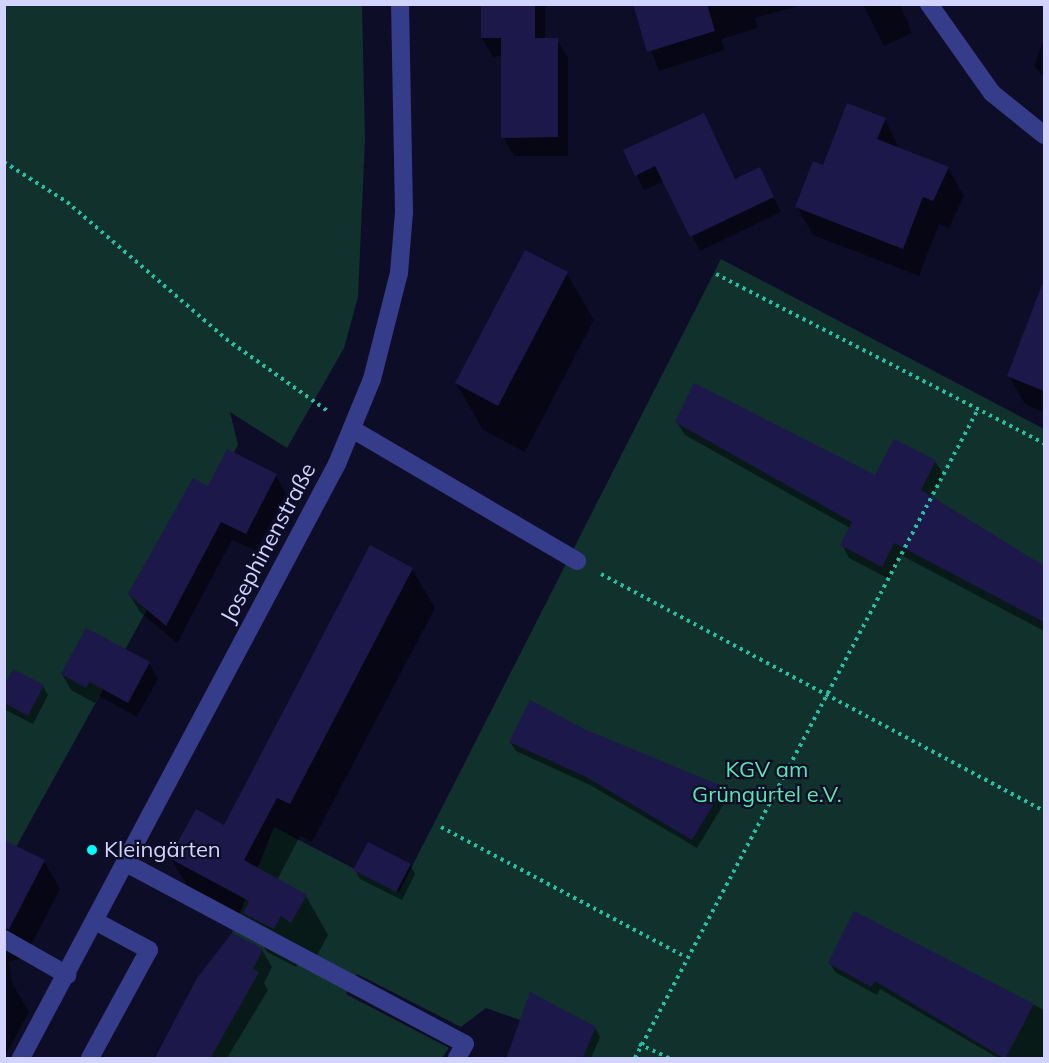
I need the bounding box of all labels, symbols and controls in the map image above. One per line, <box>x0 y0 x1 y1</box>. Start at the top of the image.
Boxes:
street label: Josephinenstraße <box>215 459 321 627</box>
park label: KGV am Grüngürtel e.V. <box>692 756 842 807</box>
place label: Kleingärten <box>104 837 221 863</box>
marker: Kleingärten <box>85 843 99 857</box>

